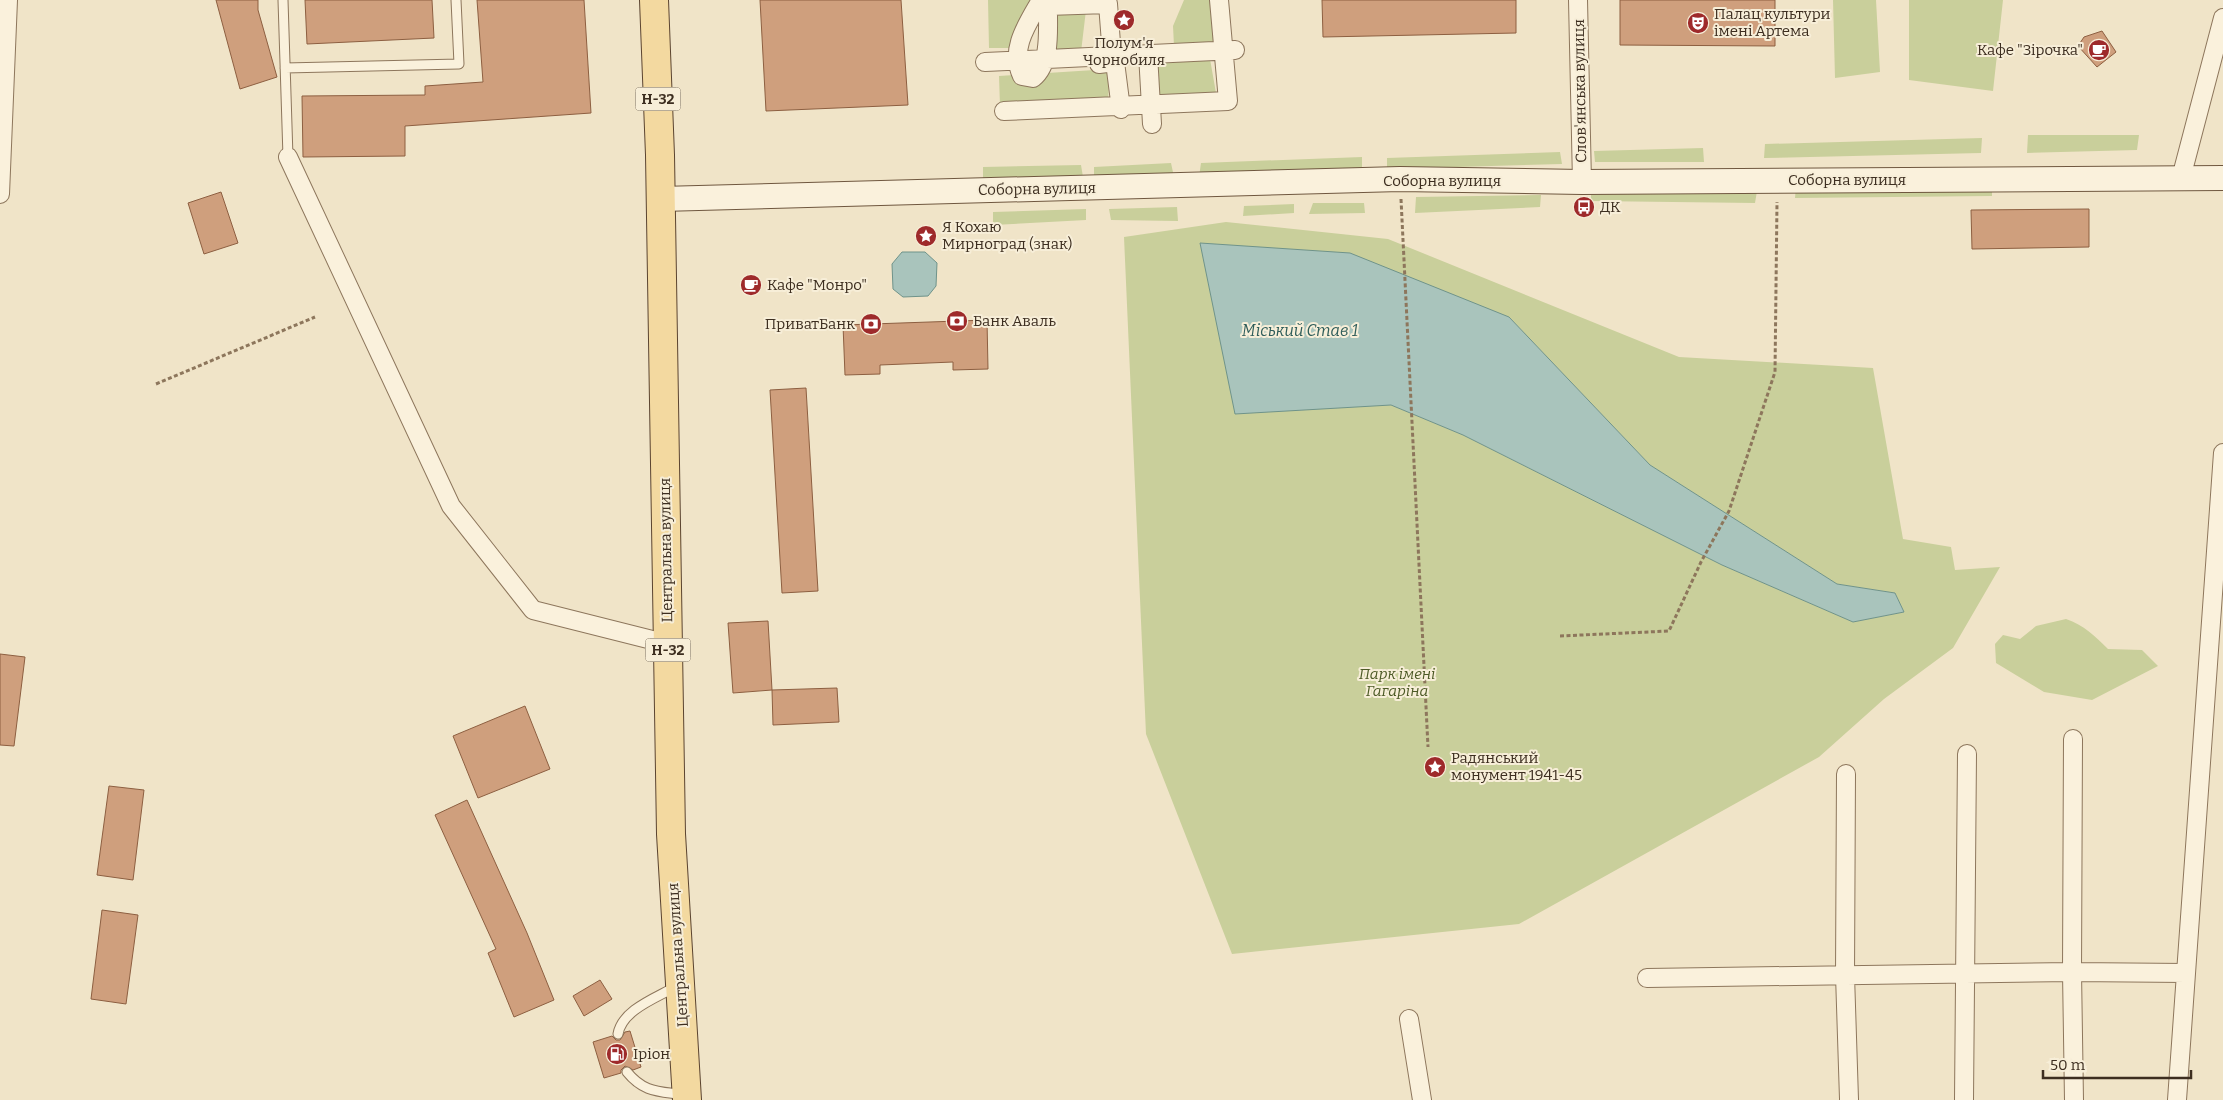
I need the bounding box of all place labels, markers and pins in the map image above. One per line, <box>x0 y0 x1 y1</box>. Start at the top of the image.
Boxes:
place label: Палац культури імені Артема <box>1714 5 1831 40</box>
place icon: Полум'я Чорнобиля <box>1112 8 1136 32</box>
theatre icon: Палац культури імені Артема <box>1686 11 1710 35</box>
place label: Полум'я Чорнобиля <box>1083 34 1165 69</box>
cafe icon: Кафе "Зірочка" <box>2087 38 2111 62</box>
place label: Кафе "Зірочка" <box>1977 41 2083 59</box>
bus stop icon: ДК <box>1572 195 1596 219</box>
place label: ДК <box>1600 198 1621 216</box>
place label: Я Кохаю Мирноград (знак) <box>942 218 1072 253</box>
place icon: Я Кохаю Мирноград (знак) <box>914 224 938 248</box>
cafe icon: Кафе "Монро" <box>739 273 763 297</box>
place label: Кафе "Монро" <box>767 276 867 294</box>
bank icon: Банк Аваль <box>945 309 969 333</box>
bank icon: ПриватБанк <box>859 312 883 336</box>
place label: Банк Аваль <box>973 312 1056 330</box>
place label: ПриватБанк <box>765 315 855 333</box>
place label: Радянський монумент 1941-45 <box>1451 749 1582 784</box>
place icon: Радянський монумент 1941-45 <box>1423 755 1447 779</box>
fuel station icon: Іріон <box>605 1042 629 1066</box>
place label: Іріон <box>633 1045 670 1063</box>

